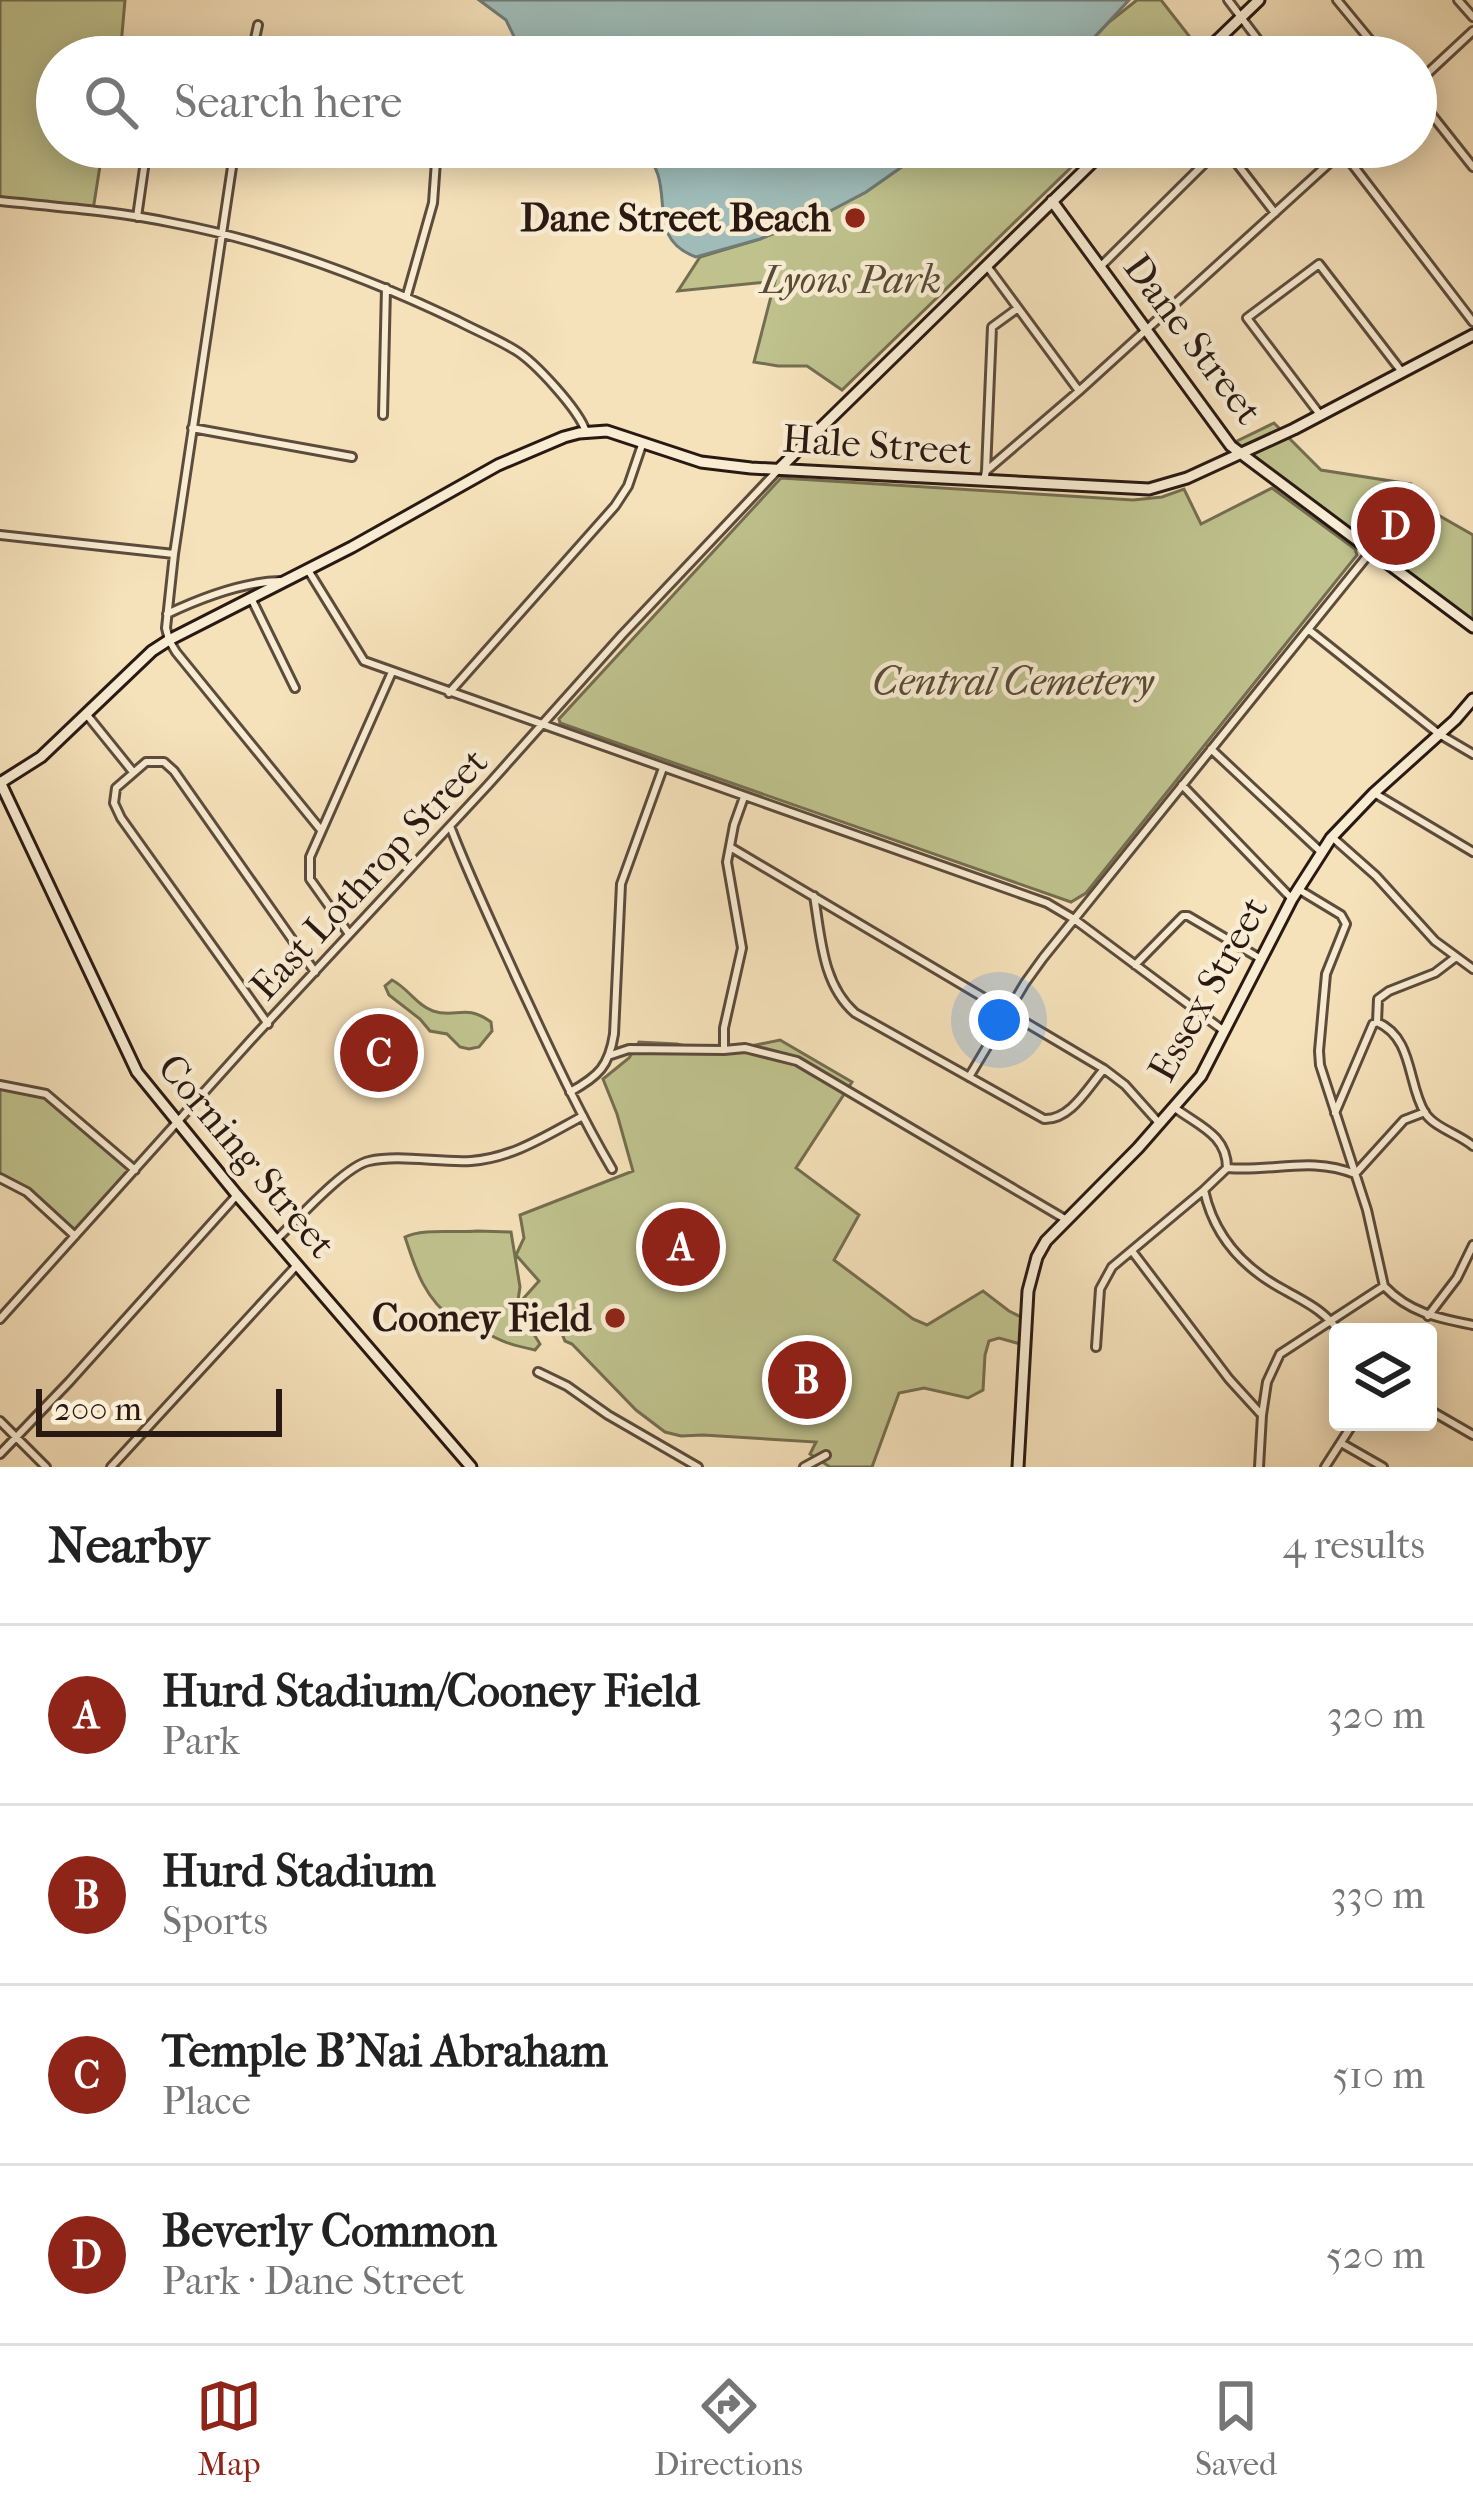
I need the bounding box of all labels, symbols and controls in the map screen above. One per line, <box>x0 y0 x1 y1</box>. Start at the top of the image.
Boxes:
search box <box>36 36 1437 168</box>
icon: search <box>78 69 144 135</box>
text: Search here <box>174 76 402 129</box>
place label: Dane Street Beach <box>520 195 832 241</box>
marker: Dane Street Beach <box>842 205 868 231</box>
street label: Dane Street <box>1114 245 1272 433</box>
park label: Lyons Park <box>757 257 942 303</box>
street label: Hale Street <box>781 415 973 475</box>
pin: D <box>1357 481 1435 571</box>
park label: Central Cemetery <box>872 659 1155 705</box>
street label: East Lothrop Street <box>241 739 497 1009</box>
street label: Essex Street <box>1139 889 1277 1089</box>
your location <box>969 990 1029 1050</box>
pin: C <box>340 1008 418 1098</box>
street label: Corning Street <box>149 1045 345 1267</box>
pin: A <box>642 1202 720 1292</box>
place label: Cooney Field <box>372 1295 593 1341</box>
marker: Cooney Field <box>602 1305 628 1331</box>
map controls <box>1329 1323 1437 1431</box>
button: layers <box>1329 1323 1437 1431</box>
pin: B <box>768 1335 846 1425</box>
scale bar <box>36 1383 282 1436</box>
text: 200 m <box>54 1390 142 1429</box>
text: Nearby <box>48 1515 209 1575</box>
text: 4 results <box>1283 1522 1425 1568</box>
text: Hurd Stadium/Cooney Field <box>162 1665 699 1718</box>
text: A <box>74 1692 100 1738</box>
text: 320 m <box>1327 1692 1425 1738</box>
text: Park <box>162 1718 240 1764</box>
text: Hurd Stadium <box>162 1845 436 1898</box>
text: B <box>74 1872 100 1918</box>
text: 330 m <box>1331 1872 1425 1918</box>
text: Sports <box>162 1898 268 1944</box>
text: Temple B'Nai Abraham <box>162 2025 608 2078</box>
text: C <box>74 2052 100 2098</box>
text: 510 m <box>1332 2052 1425 2098</box>
text: Place <box>162 2078 251 2124</box>
text: Beverly Common <box>162 2205 497 2258</box>
text: D <box>72 2232 102 2278</box>
text: 520 m <box>1326 2232 1425 2278</box>
text: Park · Dane Street <box>162 2258 465 2304</box>
tab: Map <box>196 2373 262 2484</box>
tab: Directions <box>654 2373 803 2484</box>
tab: Saved <box>1195 2373 1277 2484</box>

